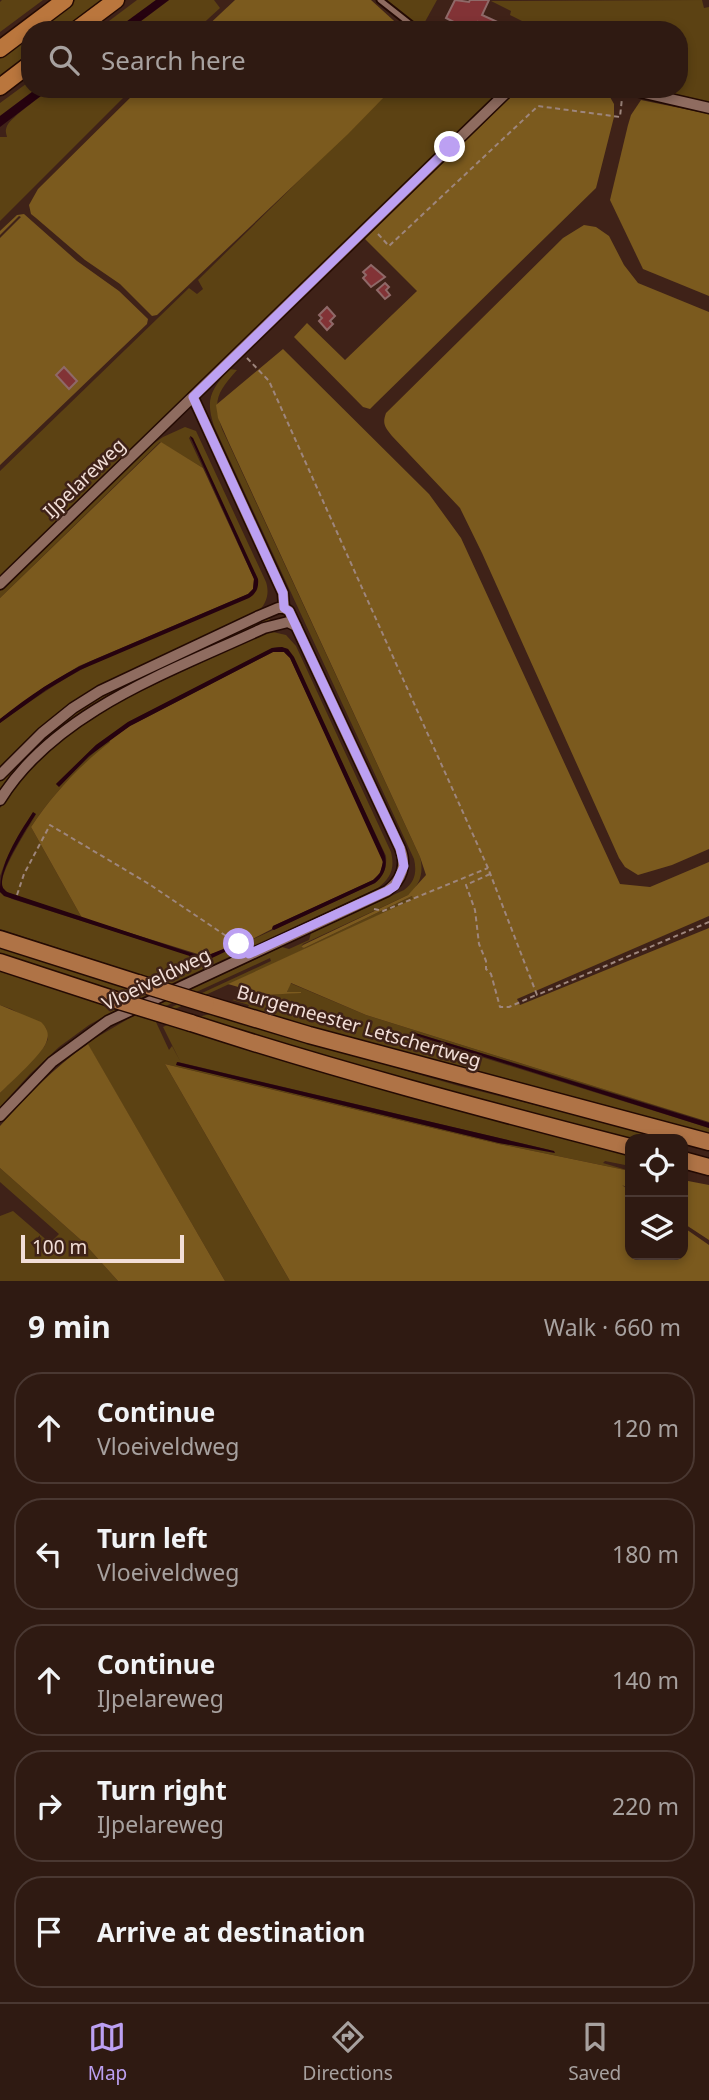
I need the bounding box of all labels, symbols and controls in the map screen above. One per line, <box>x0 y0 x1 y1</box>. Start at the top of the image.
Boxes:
search box <box>21 21 688 98</box>
icon: search <box>45 41 83 79</box>
text: Search here <box>101 42 246 78</box>
route end <box>434 131 465 162</box>
street label: IJpelareweg <box>37 432 131 524</box>
route start <box>223 928 254 959</box>
street label: Vloeiveldweg <box>97 942 215 1016</box>
street label: Burgemeester Letschertweg <box>234 979 484 1073</box>
map controls <box>625 1134 688 1260</box>
button: locate <box>625 1134 688 1197</box>
button: layers <box>625 1197 688 1260</box>
scale bar <box>21 1232 184 1264</box>
text: 100 m <box>32 1234 87 1260</box>
text: 9 min <box>28 1306 111 1347</box>
text: Walk · 660 m <box>544 1311 681 1343</box>
text: Continue <box>97 1394 215 1430</box>
icon: ahead <box>30 1409 68 1447</box>
text: 120 m <box>612 1412 679 1444</box>
text: Vloeiveldweg <box>97 1430 240 1462</box>
text: Turn left <box>97 1520 208 1556</box>
icon: left <box>30 1535 68 1573</box>
text: 180 m <box>612 1538 679 1570</box>
text: Vloeiveldweg <box>97 1556 240 1588</box>
text: Continue <box>97 1646 215 1682</box>
icon: ahead <box>30 1661 68 1699</box>
text: 140 m <box>612 1664 679 1696</box>
text: IJpelareweg <box>97 1682 224 1714</box>
text: Turn right <box>97 1772 227 1808</box>
icon: right <box>30 1787 68 1825</box>
text: 220 m <box>612 1790 679 1822</box>
text: IJpelareweg <box>97 1808 224 1840</box>
icon: arrive <box>30 1913 68 1951</box>
text: Arrive at destination <box>97 1914 366 1950</box>
tab: Map <box>88 2018 127 2086</box>
tab: Directions <box>303 2018 393 2086</box>
tab: Saved <box>568 2018 621 2086</box>

